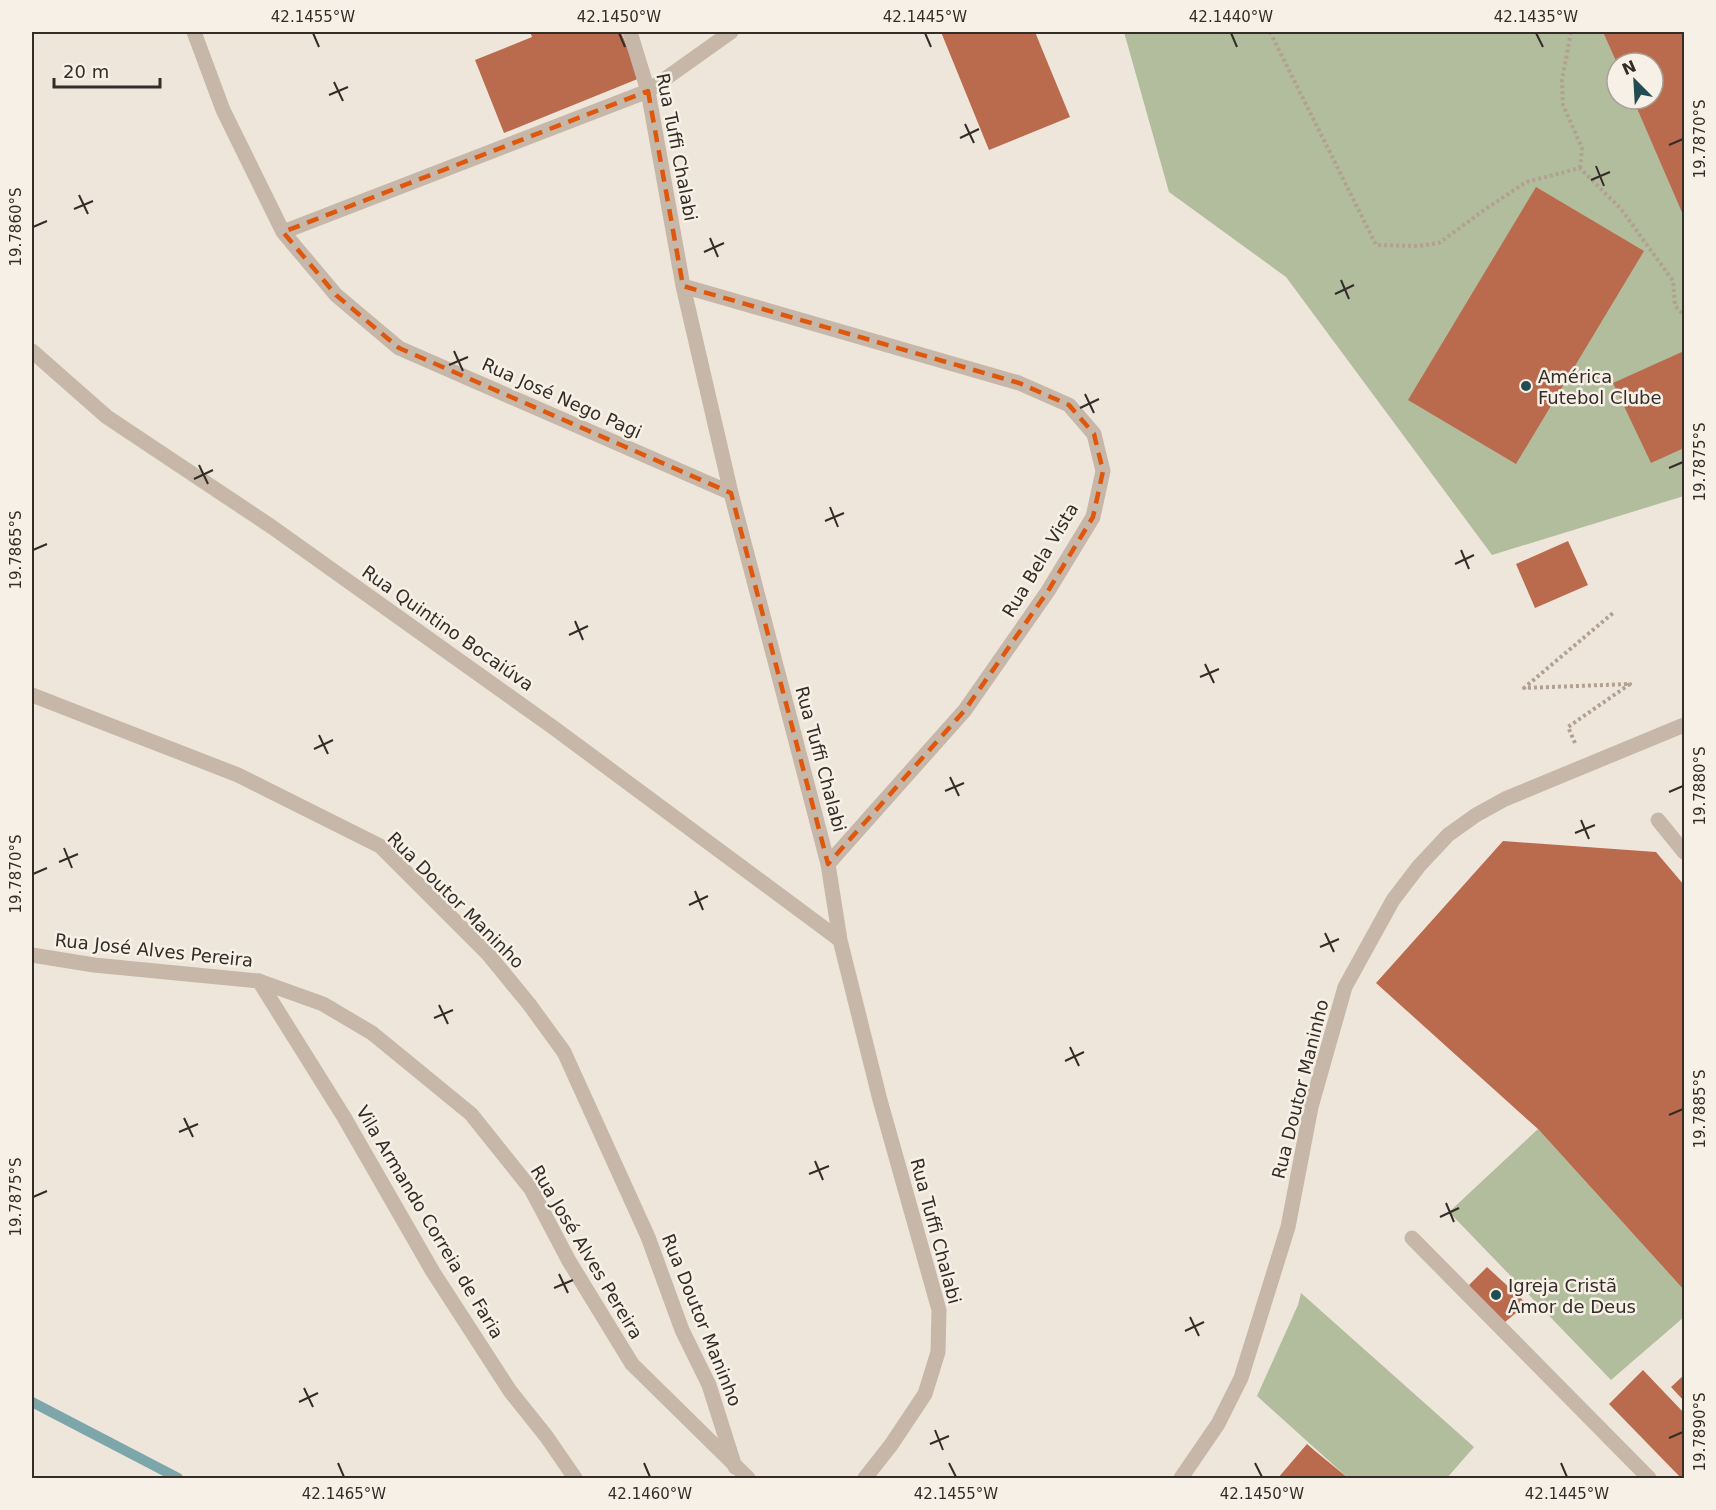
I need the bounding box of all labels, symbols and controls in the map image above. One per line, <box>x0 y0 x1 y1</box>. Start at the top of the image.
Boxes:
text: 42.1455°W <box>271 8 355 26</box>
text: 42.1450°W <box>577 8 661 26</box>
text: 42.1445°W <box>883 8 967 26</box>
text: 42.1440°W <box>1189 8 1273 26</box>
text: 42.1435°W <box>1494 8 1578 26</box>
scale bar <box>54 51 160 89</box>
north arrow <box>1605 51 1665 111</box>
text: N <box>1619 56 1639 79</box>
text: 20 m <box>63 61 109 82</box>
street label: Rua Tuffi Chalabi <box>652 71 702 223</box>
text: 19.7870°S <box>1691 99 1709 179</box>
text: 19.7860°S <box>7 187 25 267</box>
street label: Rua José Nego Pagi <box>479 353 645 443</box>
place label: América Futebol Clube <box>1538 366 1662 408</box>
marker: América Futebol Clube <box>1519 379 1533 393</box>
text: 19.7875°S <box>1691 422 1709 502</box>
street label: Rua Bela Vista <box>998 499 1082 621</box>
text: 19.7865°S <box>7 510 25 590</box>
street label: Rua Quintino Bocaiúva <box>358 561 538 695</box>
street label: Rua Tuffi Chalabi <box>791 684 851 834</box>
text: 19.7880°S <box>1691 746 1709 826</box>
street label: Rua Doutor Maninho <box>383 827 529 973</box>
text: 19.7870°S <box>7 834 25 914</box>
street label: Rua José Alves Pereira <box>54 929 254 971</box>
street label: Rua Doutor Maninho <box>1268 997 1332 1181</box>
text: 19.7885°S <box>1691 1069 1709 1149</box>
street label: Vila Armando Correia de Faria <box>352 1102 508 1342</box>
street label: Rua Tuffi Chalabi <box>906 1156 966 1306</box>
text: 19.7875°S <box>7 1157 25 1237</box>
street label: Rua José Alves Pereira <box>527 1161 647 1343</box>
street label: Rua Doutor Maninho <box>658 1231 746 1409</box>
place label: Igreja Cristã Amor de Deus <box>1508 1275 1636 1317</box>
marker: Igreja Cristã Amor de Deus <box>1489 1288 1503 1302</box>
text: 19.7890°S <box>1691 1392 1709 1472</box>
text: 42.1465°W <box>302 1485 386 1503</box>
text: 42.1460°W <box>608 1485 692 1503</box>
text: 42.1455°W <box>914 1485 998 1503</box>
text: 42.1450°W <box>1220 1485 1304 1503</box>
text: 42.1445°W <box>1525 1485 1609 1503</box>

